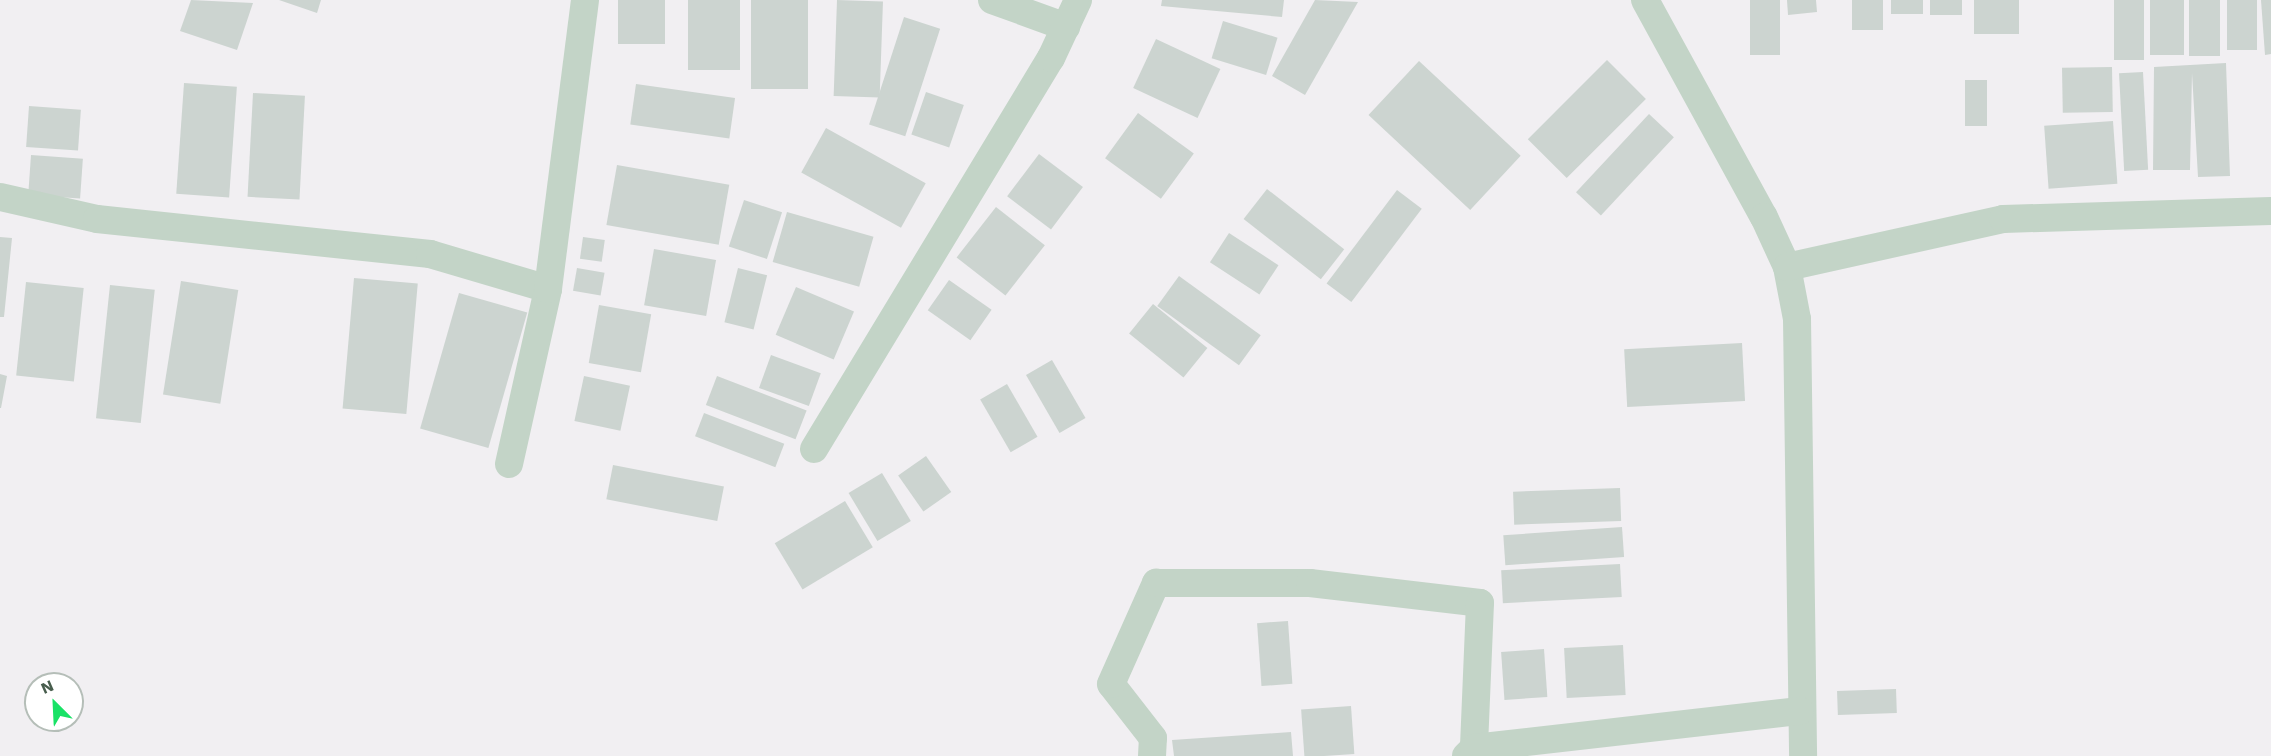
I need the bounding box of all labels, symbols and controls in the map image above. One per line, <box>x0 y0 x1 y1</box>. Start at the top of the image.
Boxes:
north arrow <box>24 672 84 732</box>
text: N <box>38 676 57 698</box>

